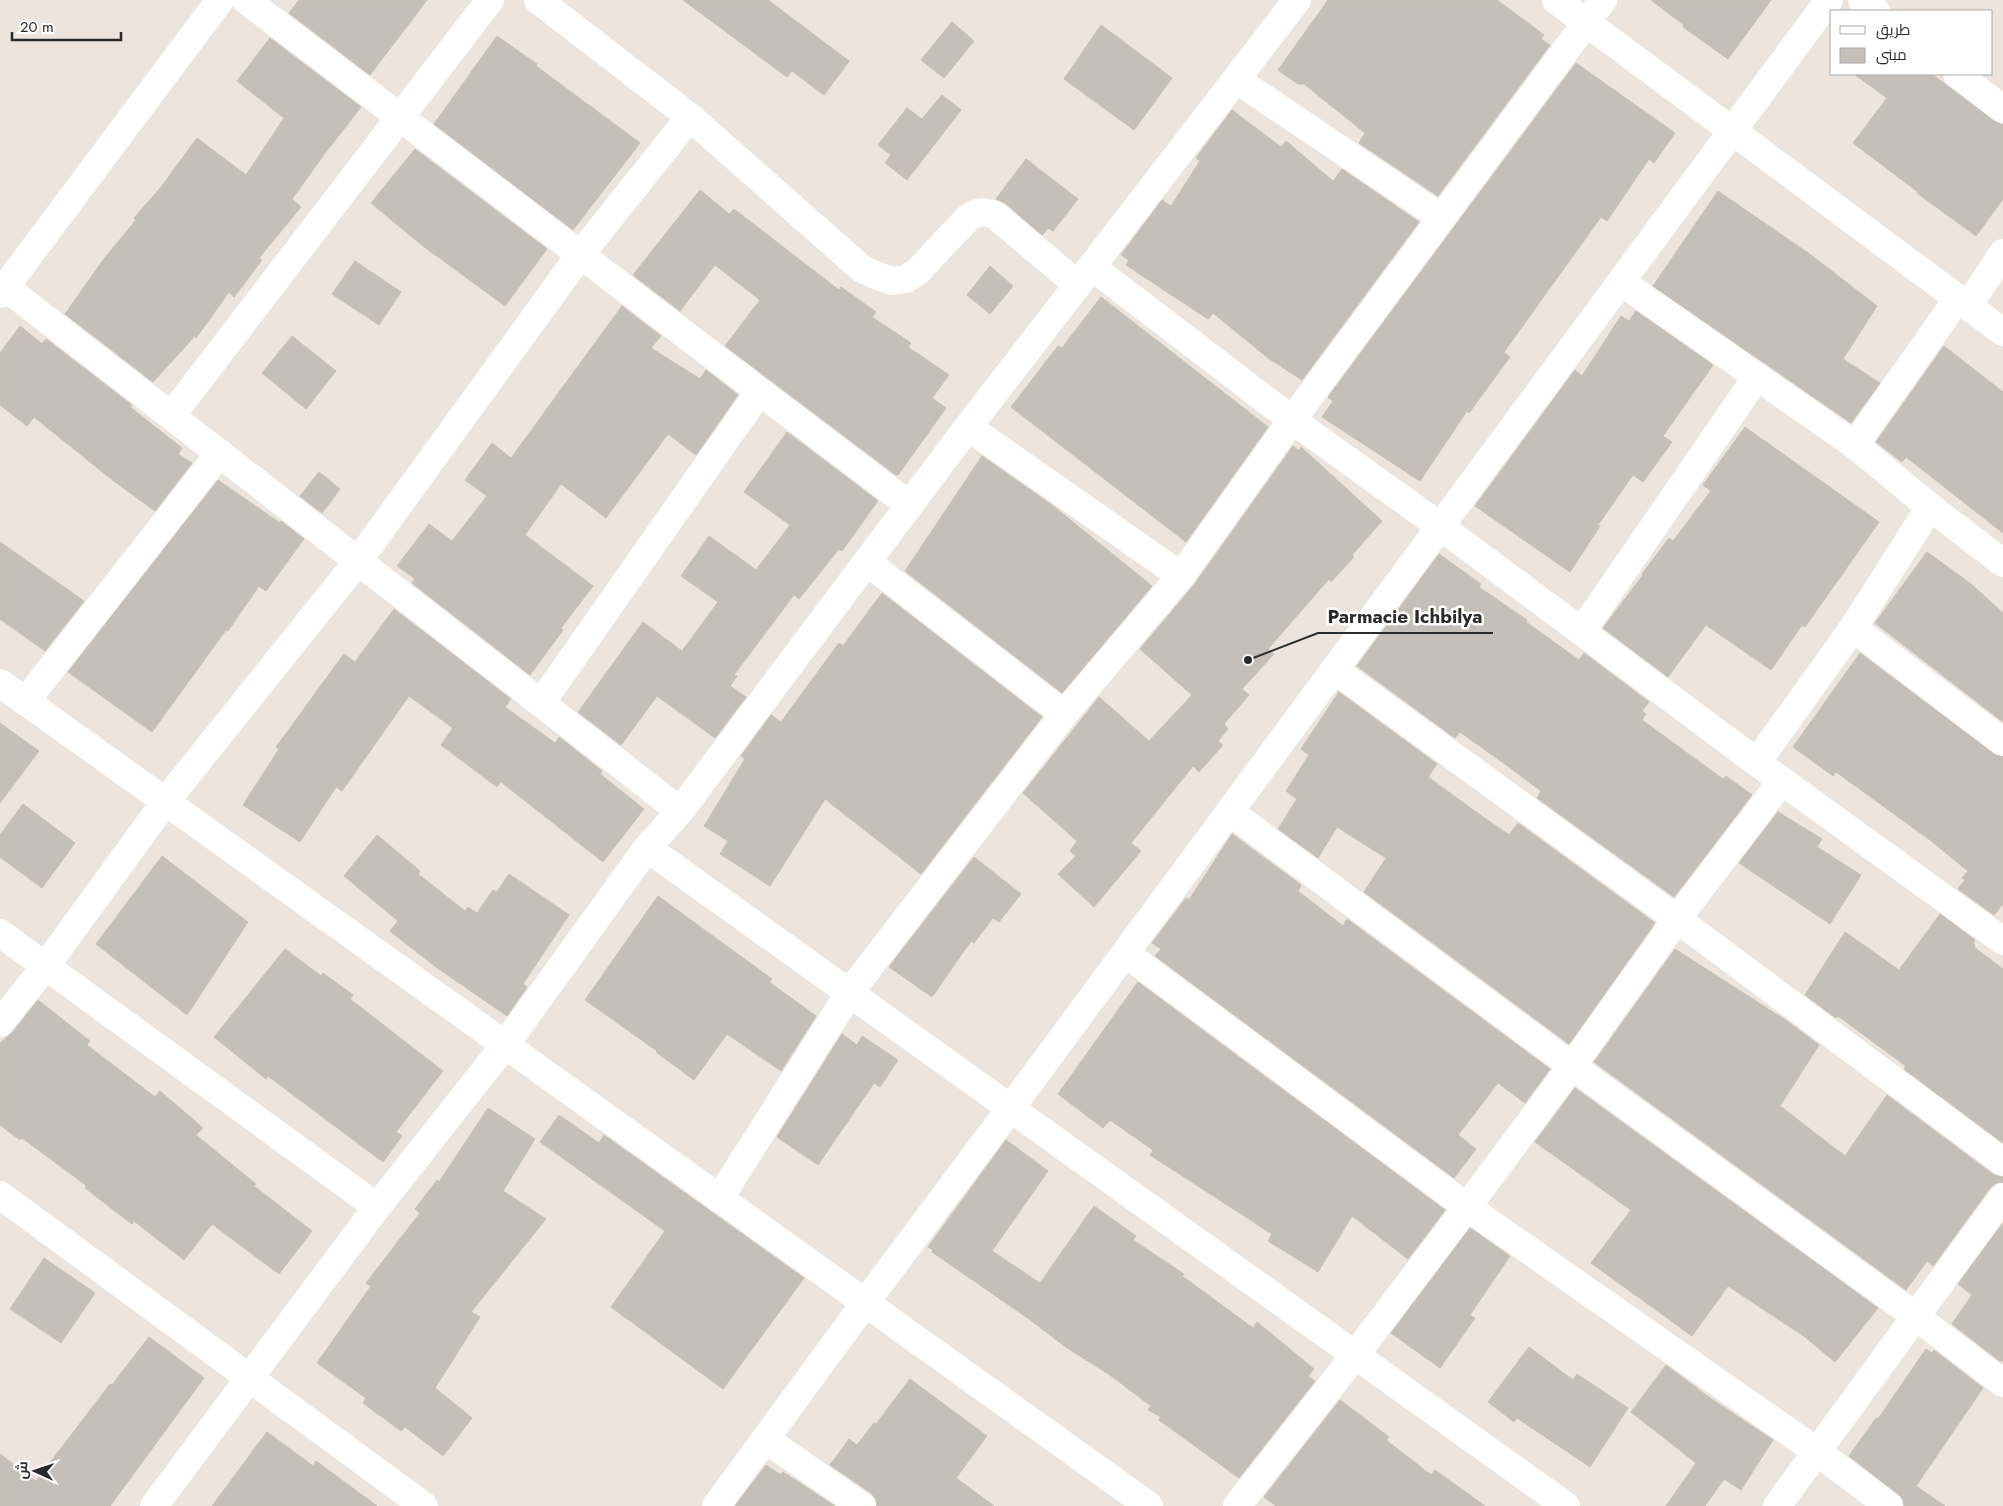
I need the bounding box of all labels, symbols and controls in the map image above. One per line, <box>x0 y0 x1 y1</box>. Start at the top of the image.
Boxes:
scale bar <box>12 10 121 42</box>
legend <box>1830 10 1993 75</box>
text: 20 m <box>20 16 54 38</box>
text: طريق <box>1876 19 1910 41</box>
text: مبنى <box>1876 44 1907 66</box>
callout: Parmacie Ichbilya <box>1318 599 1493 633</box>
text: Parmacie Ichbilya <box>1328 603 1482 630</box>
north arrow <box>10 1446 60 1496</box>
text: ش <box>12 1461 32 1480</box>

